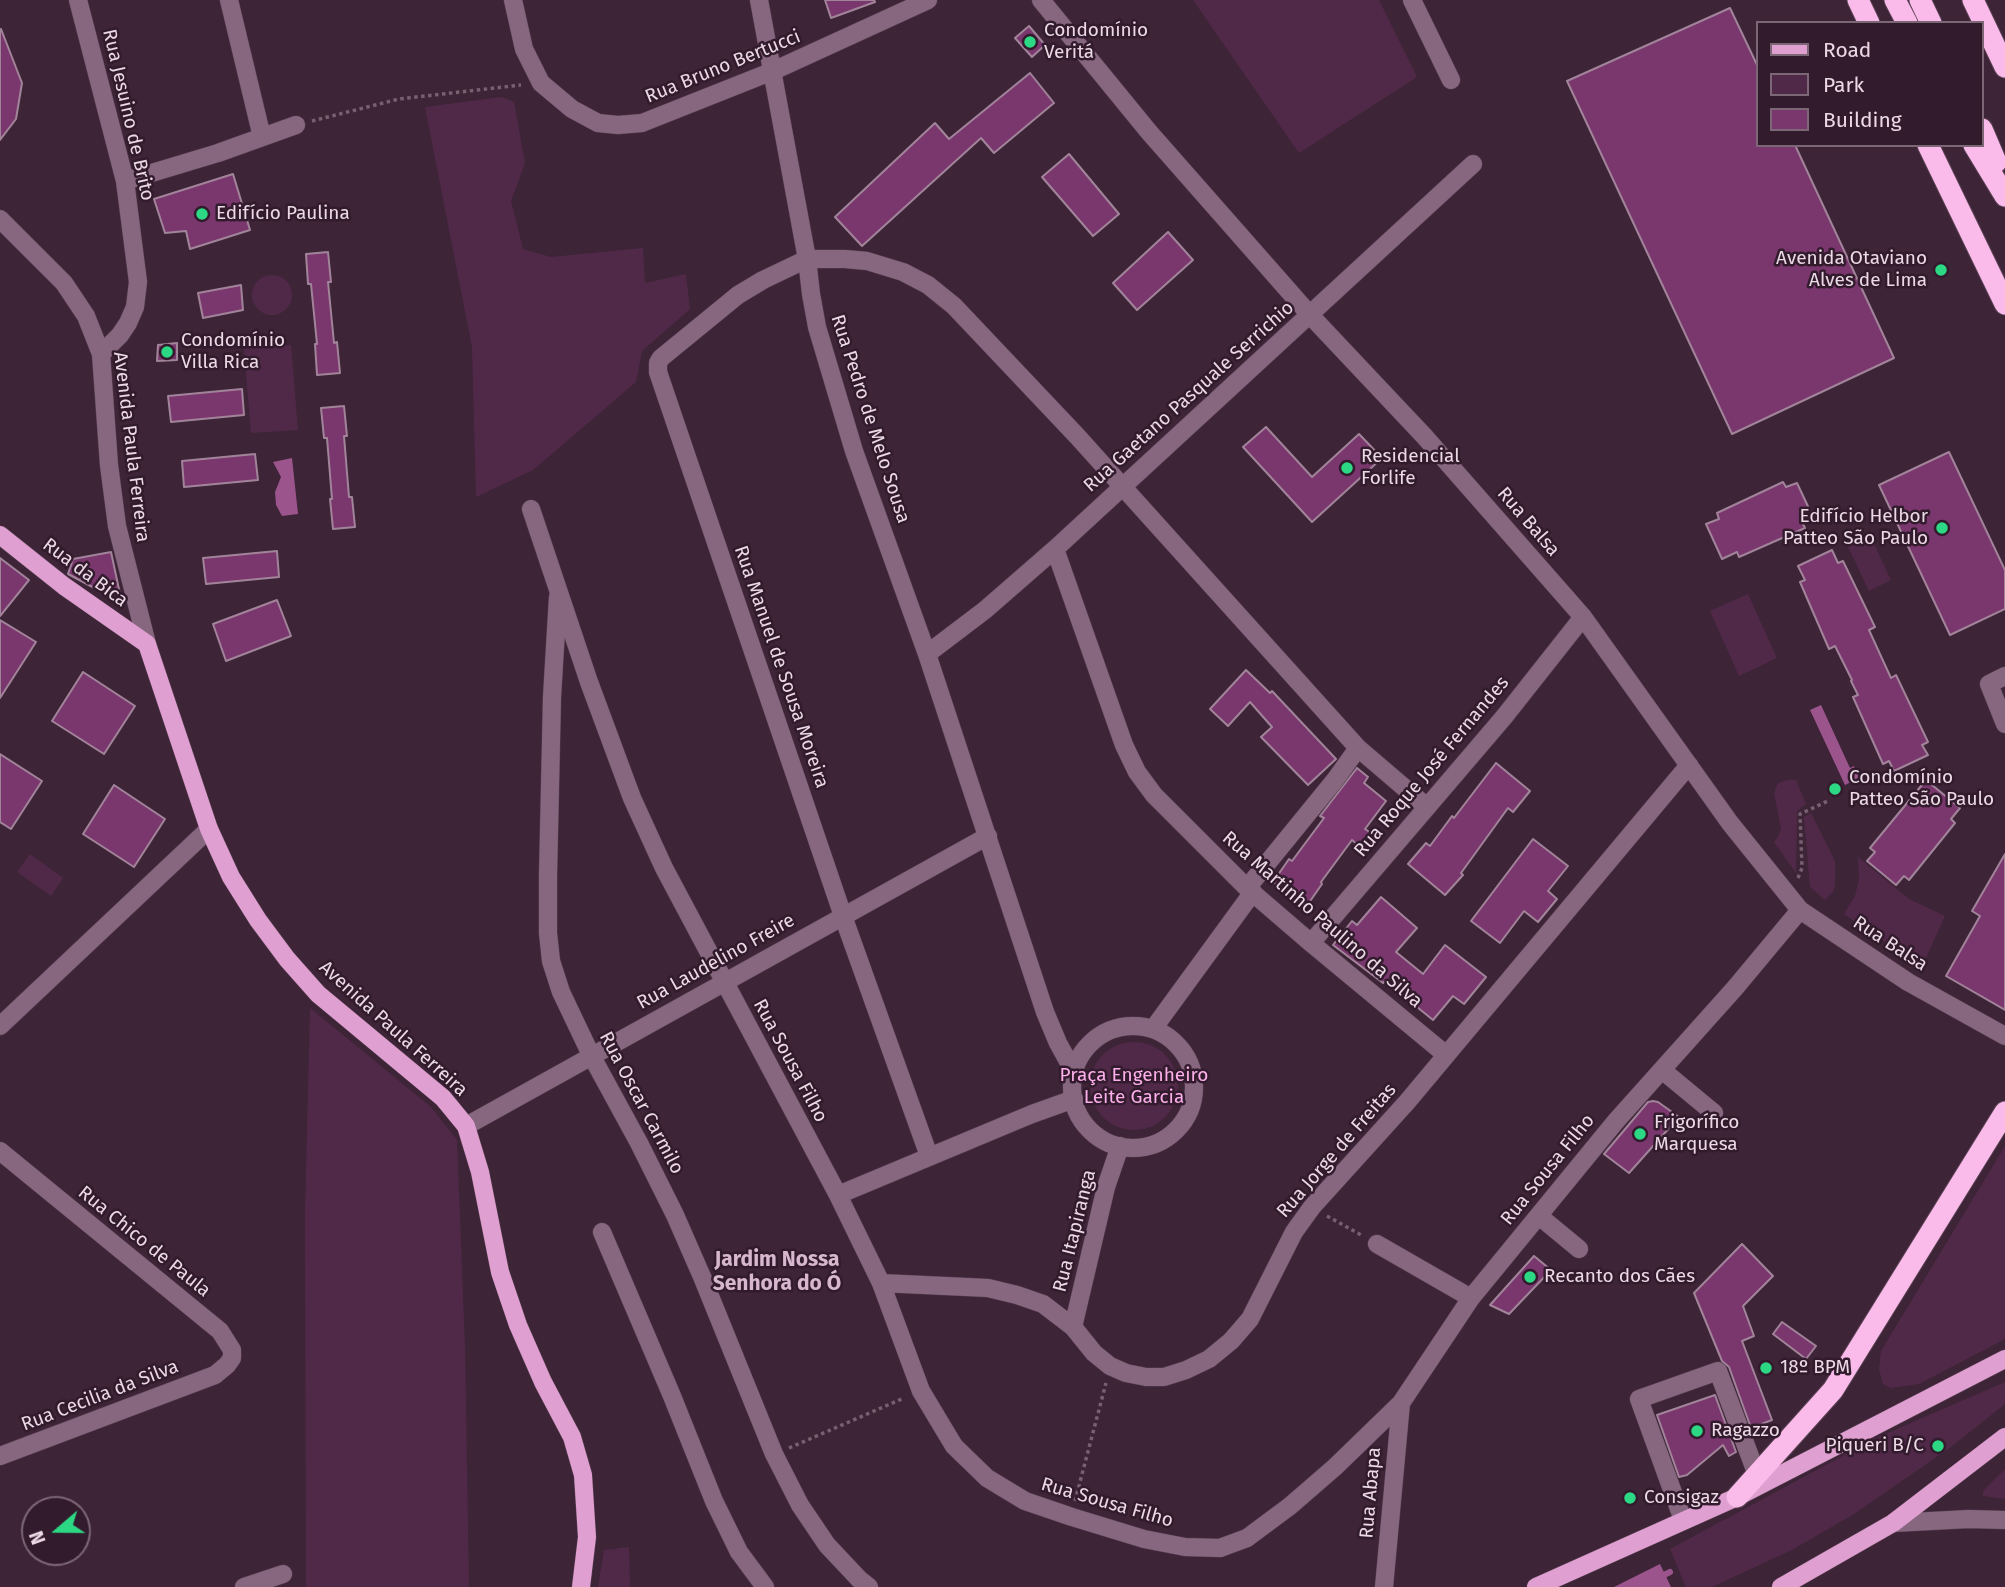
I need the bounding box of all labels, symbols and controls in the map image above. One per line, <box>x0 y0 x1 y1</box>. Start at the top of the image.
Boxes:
place label: Condomínio Veritá <box>1044 20 1148 64</box>
legend <box>1756 21 1984 147</box>
street label: Rua Bruno Bertucci <box>642 25 804 109</box>
street label: Rua Jesuino de Brito <box>97 27 159 203</box>
marker: Condomínio Veritá <box>1022 34 1038 50</box>
text: Road <box>1823 37 1871 63</box>
text: Park <box>1823 72 1864 98</box>
text: Building <box>1823 107 1902 133</box>
place label: Edifício Paulina <box>216 203 350 225</box>
marker: Edifício Paulina <box>194 206 210 222</box>
place label: Avenida Otaviano Alves de Lima <box>1776 248 1927 292</box>
marker: Avenida Otaviano Alves de Lima <box>1933 262 1949 278</box>
street label: Rua Gaetano Pasquale Serrichio <box>1079 297 1299 497</box>
street label: Rua Pedro de Melo Sousa <box>825 312 915 526</box>
place label: Condomínio Villa Rica <box>181 330 285 374</box>
marker: Condomínio Villa Rica <box>159 344 175 360</box>
street label: Avenida Paula Ferreira <box>108 350 154 544</box>
place label: Residencial Forlife <box>1361 446 1460 490</box>
marker: Residencial Forlife <box>1339 460 1355 476</box>
street label: Rua Balsa <box>1492 483 1564 561</box>
place label: Edifício Helbor Patteo São Paulo <box>1783 506 1928 550</box>
marker: Edifício Helbor Patteo São Paulo <box>1934 520 1950 536</box>
street label: Rua da Bica <box>38 534 132 612</box>
street label: Rua Manuel de Sousa Moreira <box>729 543 833 791</box>
street label: Rua Roque José Fernandes <box>1350 672 1514 862</box>
place label: Condomínio Patteo São Paulo <box>1849 767 1994 811</box>
marker: Condomínio Patteo São Paulo <box>1827 781 1843 797</box>
street label: Rua Martinho Paulino da Silva <box>1217 827 1427 1013</box>
street label: Rua Laudelino Freire <box>633 909 799 1015</box>
street label: Rua Balsa <box>1848 912 1932 976</box>
street label: Avenida Paula Ferreira <box>314 956 472 1102</box>
street label: Rua Sousa Filho <box>748 995 832 1127</box>
street label: Rua Oscar Carmilo <box>594 1028 688 1178</box>
park label: Praça Engenheiro Leite Garcia <box>1060 1065 1208 1109</box>
street label: Rua Jorge de Freitas <box>1272 1079 1402 1223</box>
street label: Rua Sousa Filho <box>1496 1110 1600 1230</box>
place label: Frigorífico Marquesa <box>1654 1112 1739 1156</box>
marker: Frigorífico Marquesa <box>1632 1126 1648 1142</box>
street label: Rua Itapiranga <box>1049 1167 1101 1295</box>
street label: Rua Chico de Paula <box>73 1182 215 1302</box>
district label: Jardim Nossa Senhora do Ó <box>713 1247 841 1297</box>
place label: Recanto dos Cães <box>1544 1266 1695 1288</box>
marker: Recanto dos Cães <box>1522 1269 1538 1285</box>
street label: Rua Cecilia da Silva <box>18 1356 182 1436</box>
place label: 18º BPM <box>1780 1357 1850 1379</box>
marker: 18º BPM <box>1758 1360 1774 1376</box>
place label: Ragazzo <box>1711 1420 1780 1442</box>
marker: Ragazzo <box>1689 1423 1705 1439</box>
place label: Piqueri B/C <box>1825 1435 1924 1457</box>
marker: Piqueri B/C <box>1930 1438 1946 1454</box>
street label: Rua Abapa <box>1356 1446 1386 1540</box>
street label: Rua Sousa Filho <box>1038 1473 1176 1533</box>
place label: Consigaz <box>1644 1487 1719 1509</box>
marker: Consigaz <box>1622 1490 1638 1506</box>
north arrow <box>21 1496 91 1566</box>
text: N <box>25 1528 51 1548</box>

